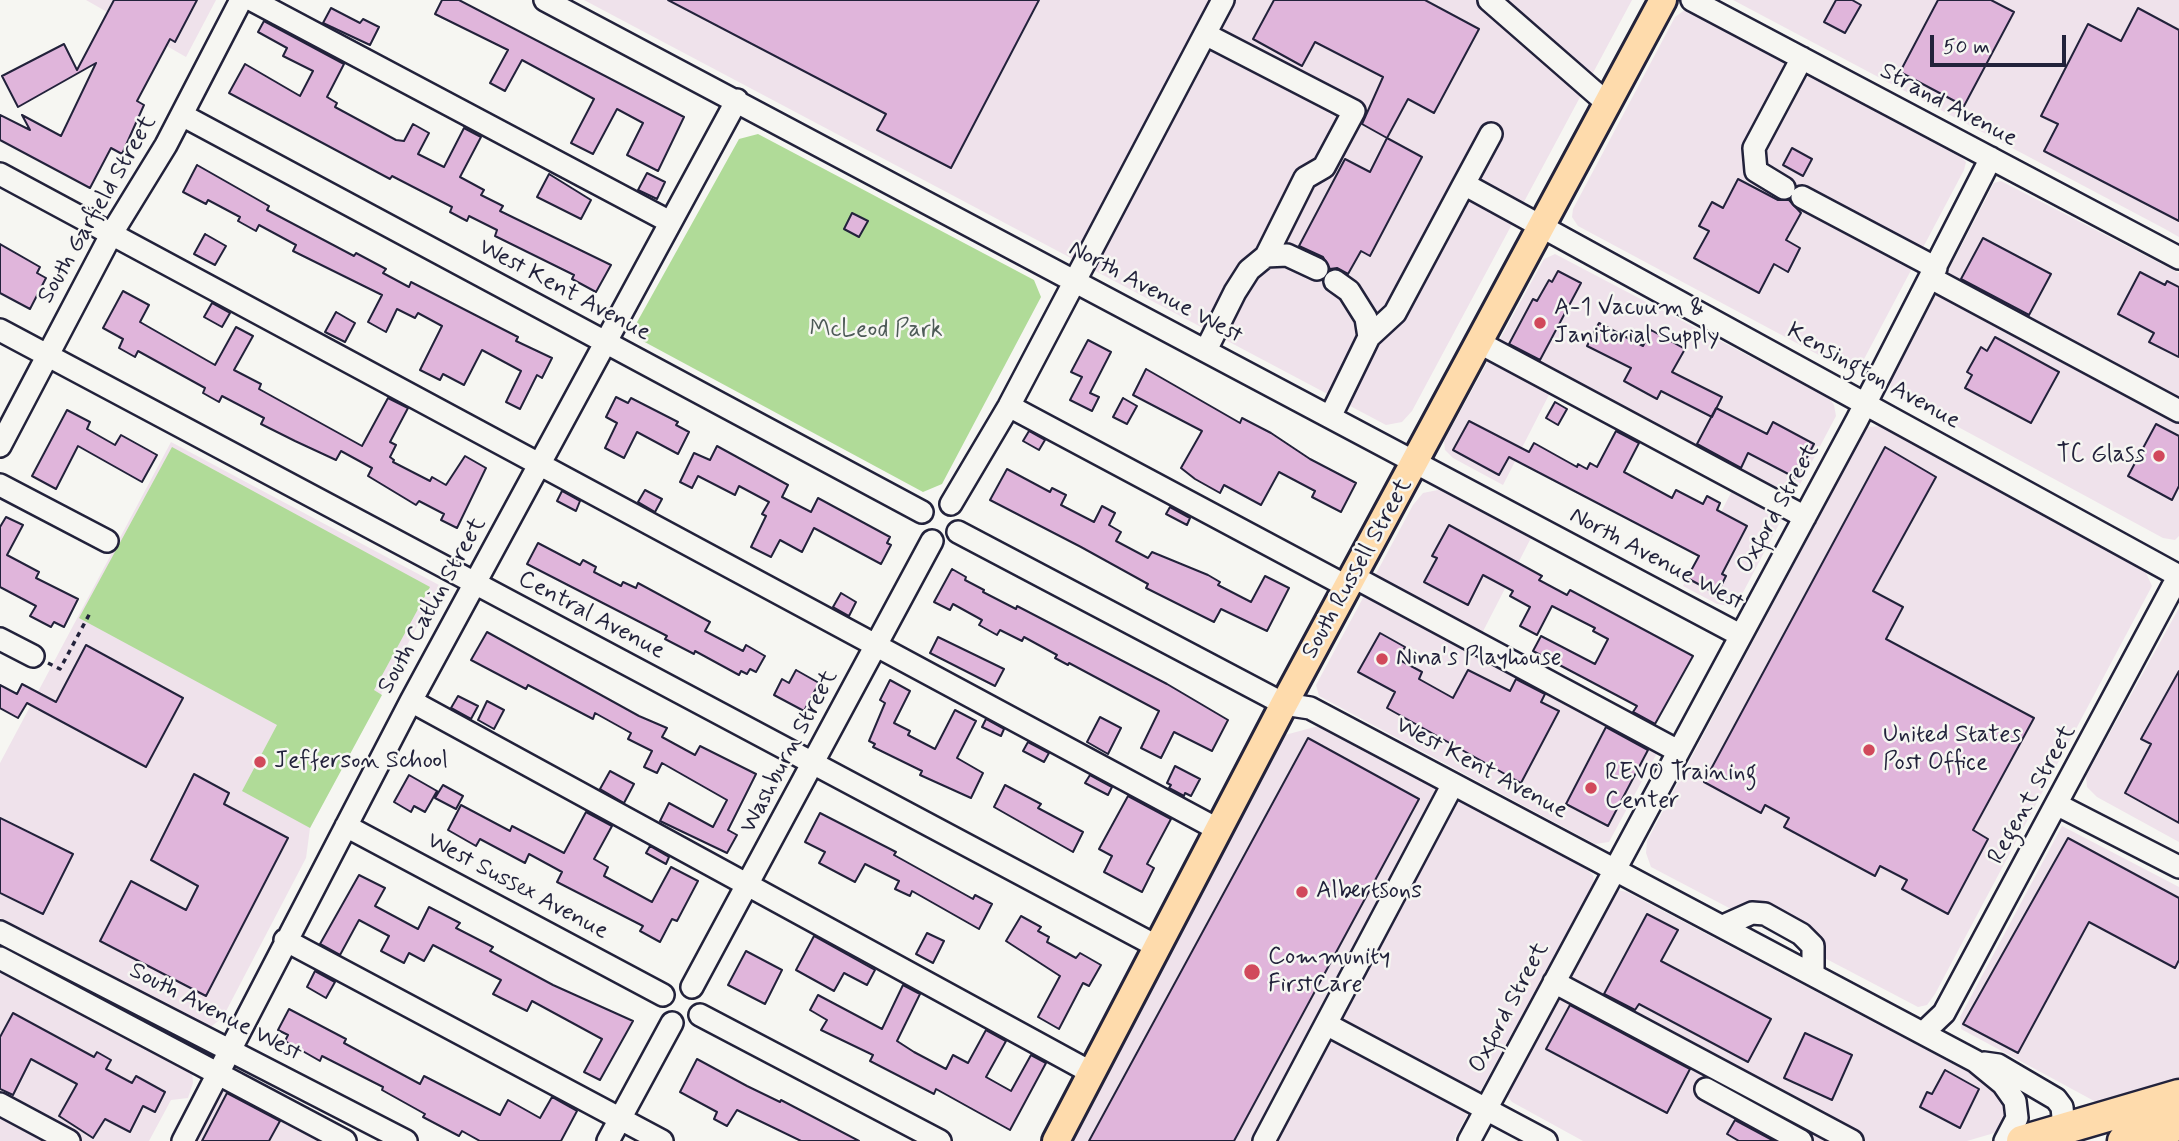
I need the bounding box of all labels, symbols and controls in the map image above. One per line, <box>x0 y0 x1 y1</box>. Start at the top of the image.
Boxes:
scale bar <box>1934 21 2070 65</box>
text: 50 m <box>1943 33 1990 61</box>
street label: Strand Avenue <box>1874 58 2022 154</box>
street label: South Garfield Street <box>32 111 164 309</box>
street label: West Kent Avenue <box>473 234 655 348</box>
street label: North Avenue West <box>1063 235 1247 351</box>
place label: A-1 Vacuum & Janitorial Supply <box>1554 295 1720 351</box>
marker: A-1 Vacuum & Janitorial Supply <box>1532 315 1548 331</box>
park label: McLeod Park <box>809 317 943 345</box>
street label: Kensington Avenue <box>1781 317 1965 437</box>
street label: Oxford Street <box>1731 439 1827 579</box>
place label: TC Glass <box>2057 442 2145 470</box>
marker: TC Glass <box>2151 448 2167 464</box>
street label: South Russell Street <box>1296 474 1420 664</box>
street label: North Avenue West <box>1564 502 1748 618</box>
street label: South Catlin Street <box>373 513 493 699</box>
street label: Central Avenue <box>513 565 669 667</box>
place label: Nina's Playhouse <box>1396 645 1562 673</box>
marker: Nina's Playhouse <box>1374 651 1390 667</box>
street label: Washburn Street <box>735 665 845 839</box>
street label: West Kent Avenue <box>1390 712 1572 826</box>
street label: Regent Street <box>1983 720 2083 870</box>
place label: United States Post Office <box>1883 722 2021 778</box>
marker: United States Post Office <box>1861 742 1877 758</box>
place label: Jefferson School <box>274 748 448 776</box>
marker: Jefferson School <box>252 754 268 770</box>
place label: REVO Training Center <box>1605 760 1757 816</box>
marker: REVO Training Center <box>1583 780 1599 796</box>
street label: West Sussex Avenue <box>421 827 613 947</box>
place label: Albertsons <box>1316 878 1422 906</box>
marker: Albertsons <box>1294 884 1310 900</box>
street label: Oxford Street <box>1463 938 1557 1078</box>
place label: Community FirstCare <box>1268 944 1390 1000</box>
street label: South Avenue West <box>124 957 306 1069</box>
marker: Community FirstCare <box>1242 962 1262 982</box>

